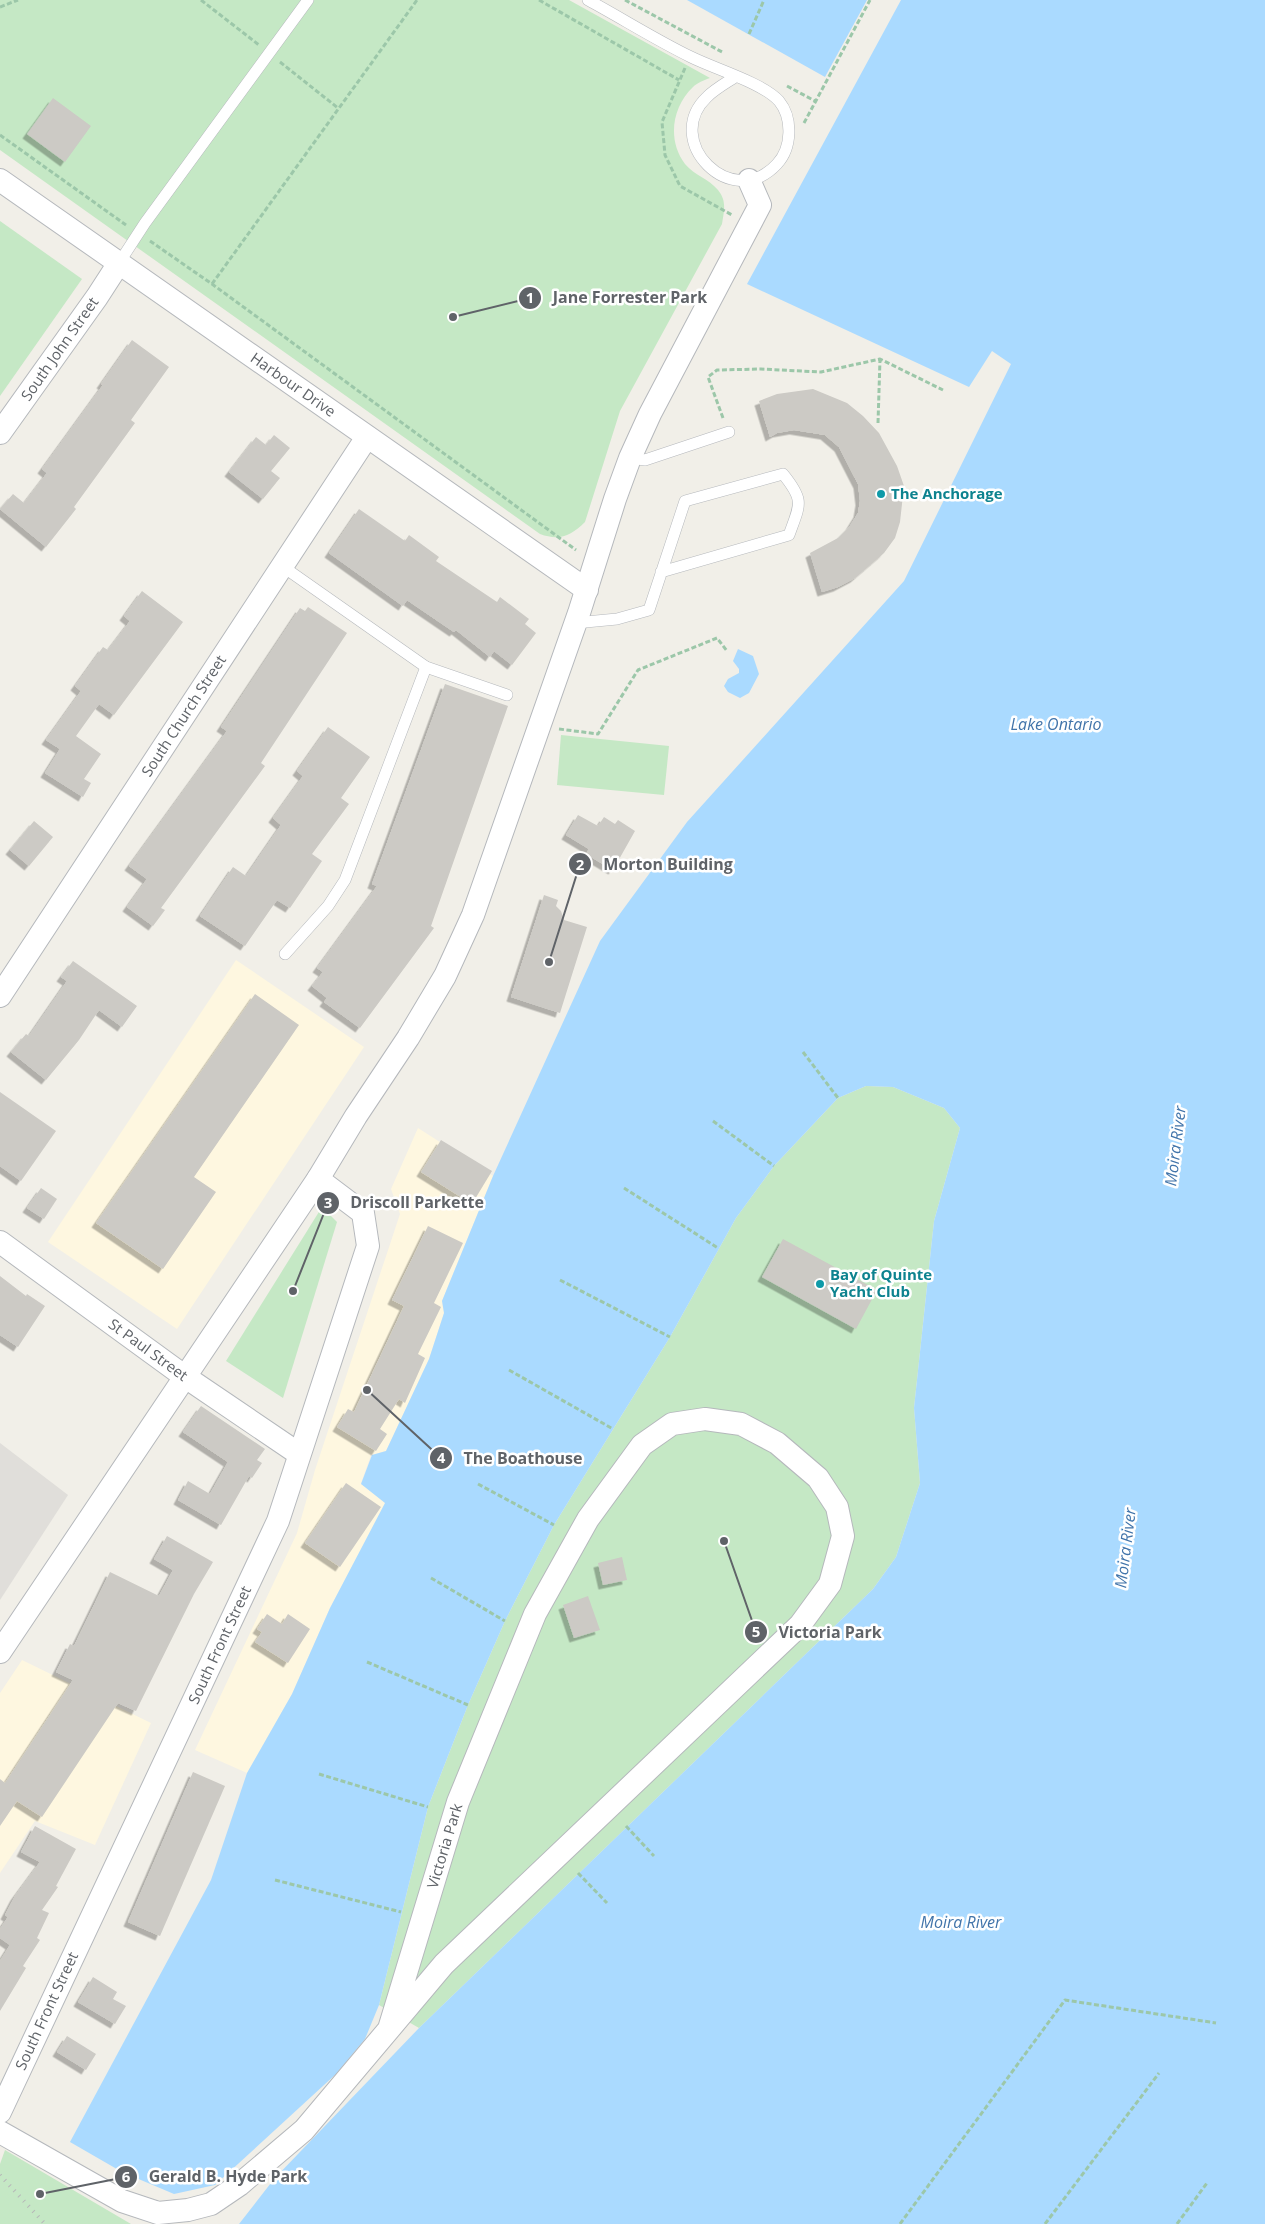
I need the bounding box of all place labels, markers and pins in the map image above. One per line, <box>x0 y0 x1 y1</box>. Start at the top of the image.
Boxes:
callout: Jane Forrester Park <box>517 282 717 313</box>
place label: The Anchorage <box>891 483 1003 503</box>
marker: The Anchorage <box>875 488 887 500</box>
callout: Morton Building <box>568 849 742 880</box>
callout: Driscoll Parkette <box>315 1187 494 1218</box>
place label: Bay of Quinte Yacht Club <box>830 1264 932 1301</box>
marker: Bay of Quinte Yacht Club <box>814 1278 826 1290</box>
callout: The Boathouse <box>429 1443 593 1474</box>
callout: Victoria Park <box>743 1616 892 1647</box>
callout: Gerald B. Hyde Park <box>114 2161 317 2192</box>

